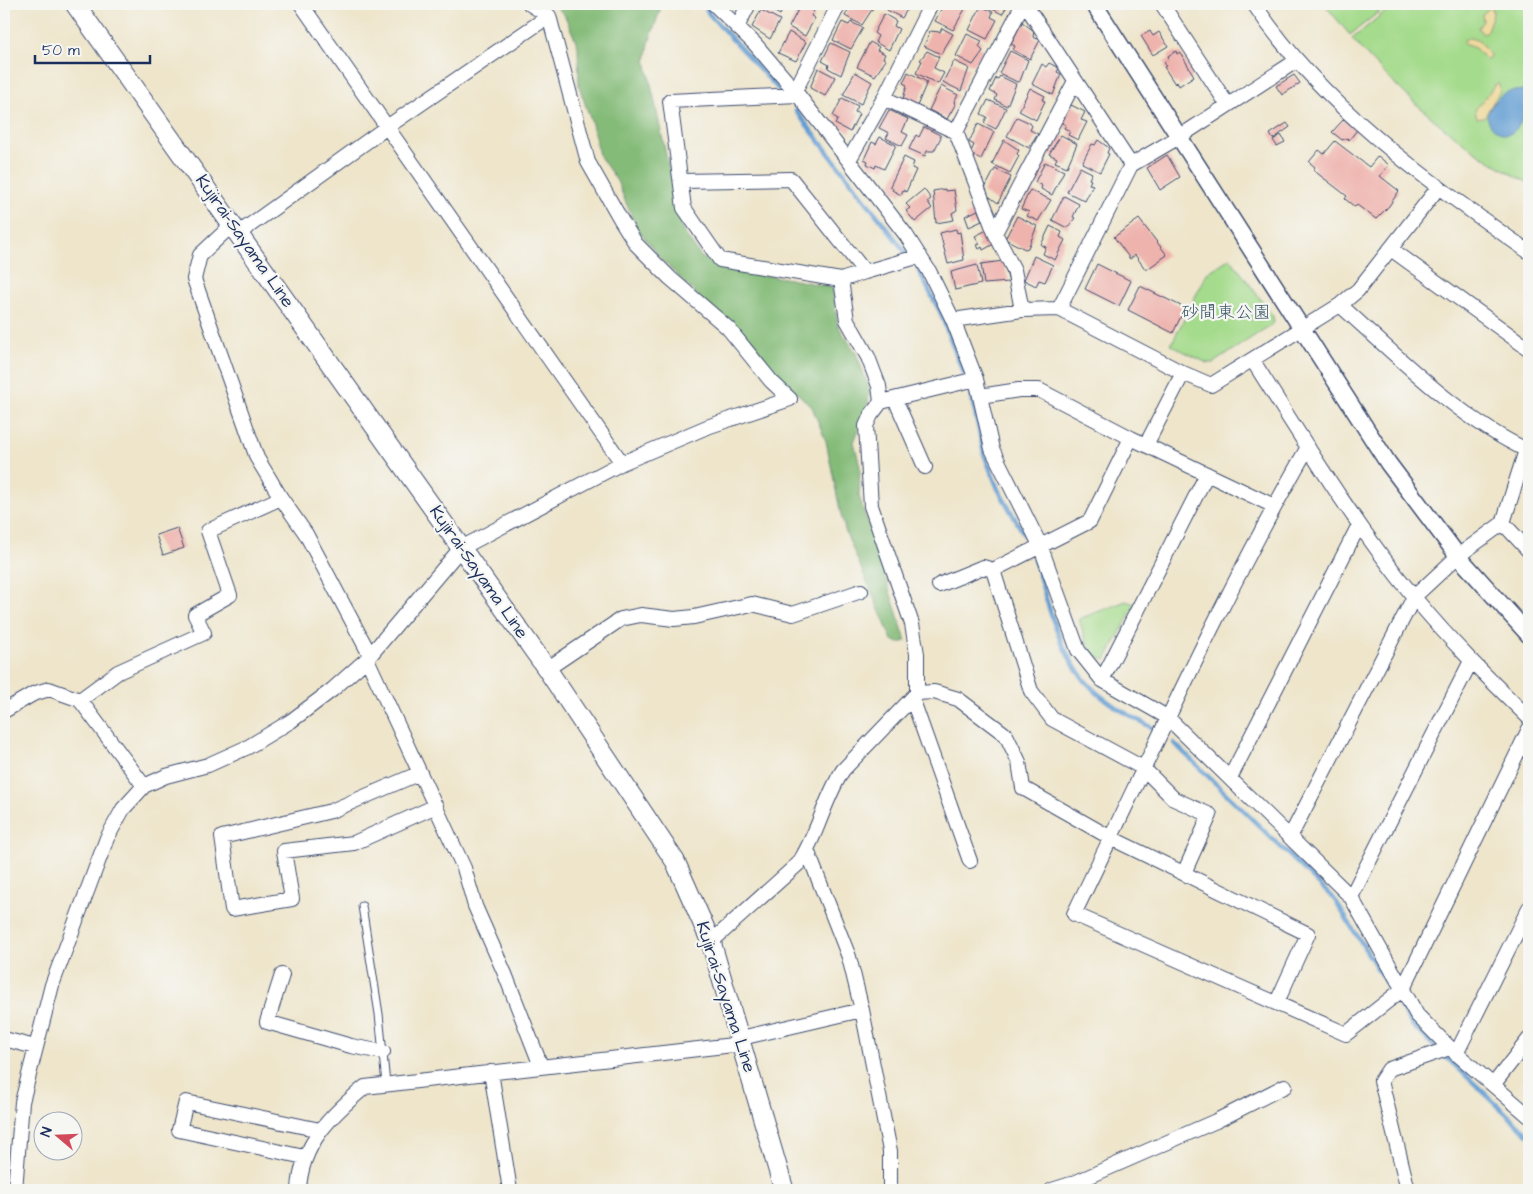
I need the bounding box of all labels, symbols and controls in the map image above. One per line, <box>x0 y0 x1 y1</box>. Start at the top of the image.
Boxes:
scale bar <box>35 32 150 64</box>
text: 50 m <box>42 40 80 61</box>
street label: Kujirai-Sayama Line <box>189 169 301 313</box>
park label: 砂間東公園 <box>1181 300 1271 325</box>
street label: Kujirai-Sayama Line <box>423 500 535 644</box>
street label: Kujirai-Sayama Line <box>689 918 762 1076</box>
north arrow <box>32 1112 82 1162</box>
text: N <box>36 1124 58 1140</box>

